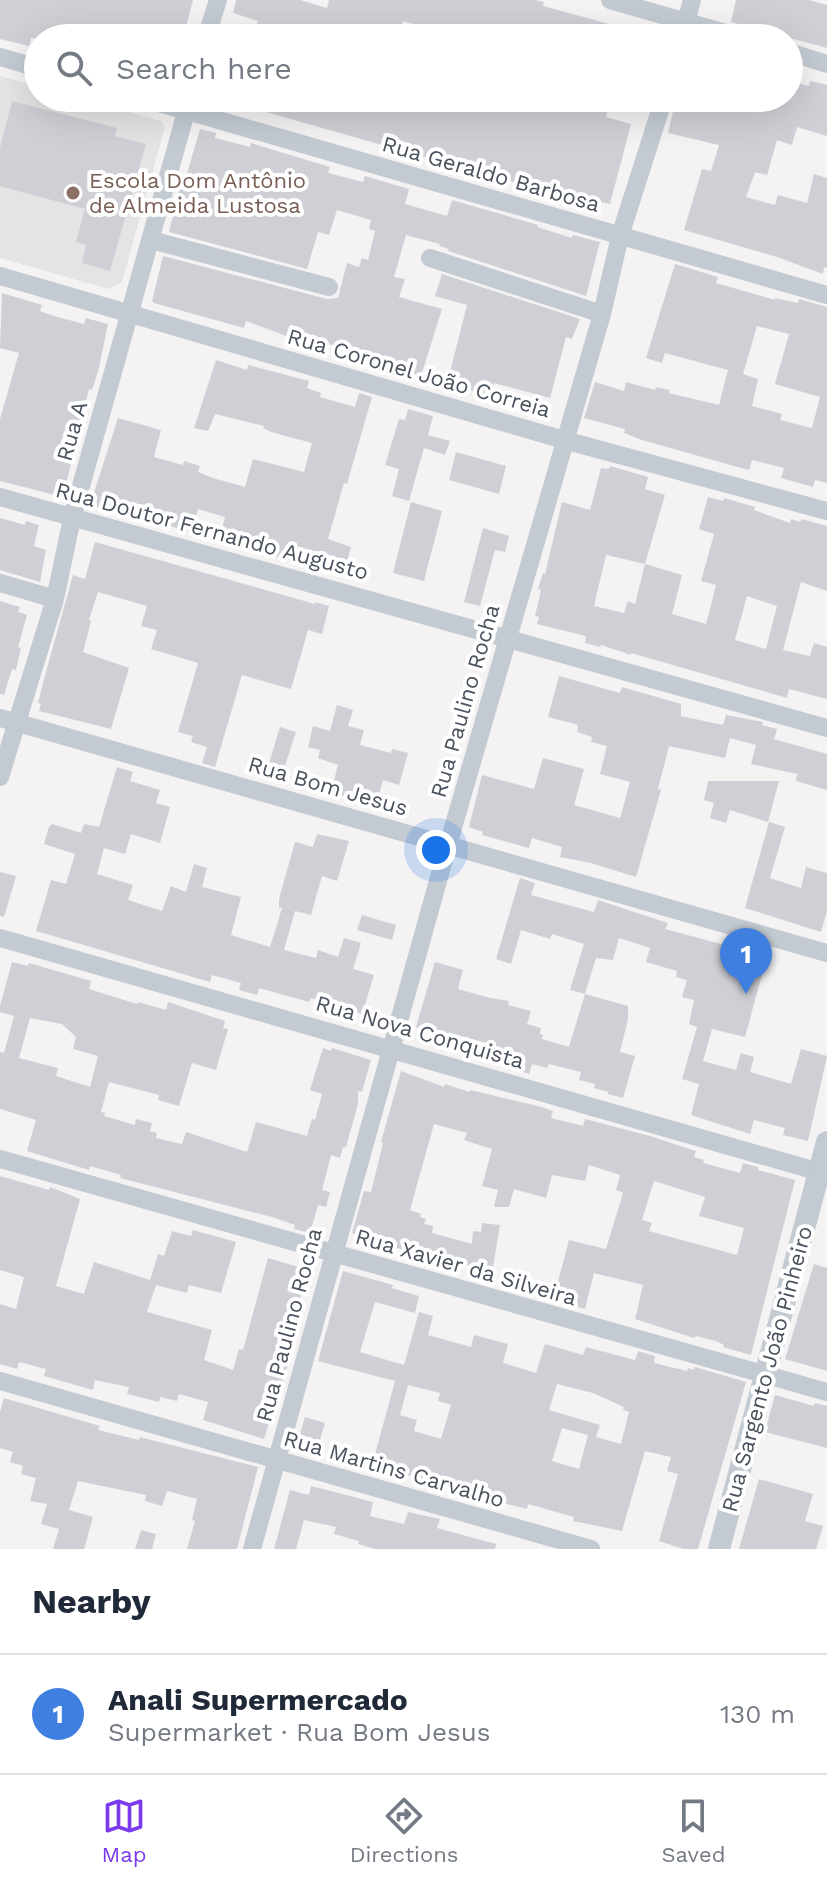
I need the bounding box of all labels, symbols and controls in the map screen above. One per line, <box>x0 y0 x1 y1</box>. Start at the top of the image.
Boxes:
search box <box>24 24 803 112</box>
icon: search <box>52 46 96 90</box>
text: Search here <box>116 51 292 86</box>
street label: Rua Geraldo Barbosa <box>379 131 603 217</box>
place label: Escola Dom Antônio de Almeida Lustosa <box>89 168 306 218</box>
marker: Escola Dom Antônio de Almeida Lustosa <box>64 184 82 202</box>
street label: Rua Coronel João Correia <box>285 323 553 423</box>
street label: Rua A <box>52 398 92 464</box>
street label: Rua Doutor Fernando Augusto <box>53 477 371 585</box>
street label: Rua Paulino Rocha <box>425 602 505 800</box>
street label: Rua Bom Jesus <box>245 751 411 821</box>
your location <box>416 830 456 870</box>
pin: 1 <box>720 928 772 994</box>
street label: Rua Nova Conquista <box>313 990 527 1074</box>
street label: Rua Xavier da Silveira <box>353 1223 579 1311</box>
street label: Rua Sargento João Pinheiro <box>717 1223 817 1515</box>
street label: Rua Paulino Rocha <box>251 1225 327 1425</box>
street label: Rua Martins Carvalho <box>281 1426 507 1512</box>
text: Nearby <box>32 1581 151 1621</box>
text: Anali Supermercado <box>108 1682 408 1717</box>
text: 1 <box>52 1699 64 1729</box>
text: 130 m <box>720 1699 795 1729</box>
text: Supermarket · Rua Bom Jesus <box>108 1717 491 1747</box>
tab: Map <box>102 1794 146 1867</box>
tab: Directions <box>350 1794 458 1867</box>
tab: Saved <box>662 1794 725 1867</box>

